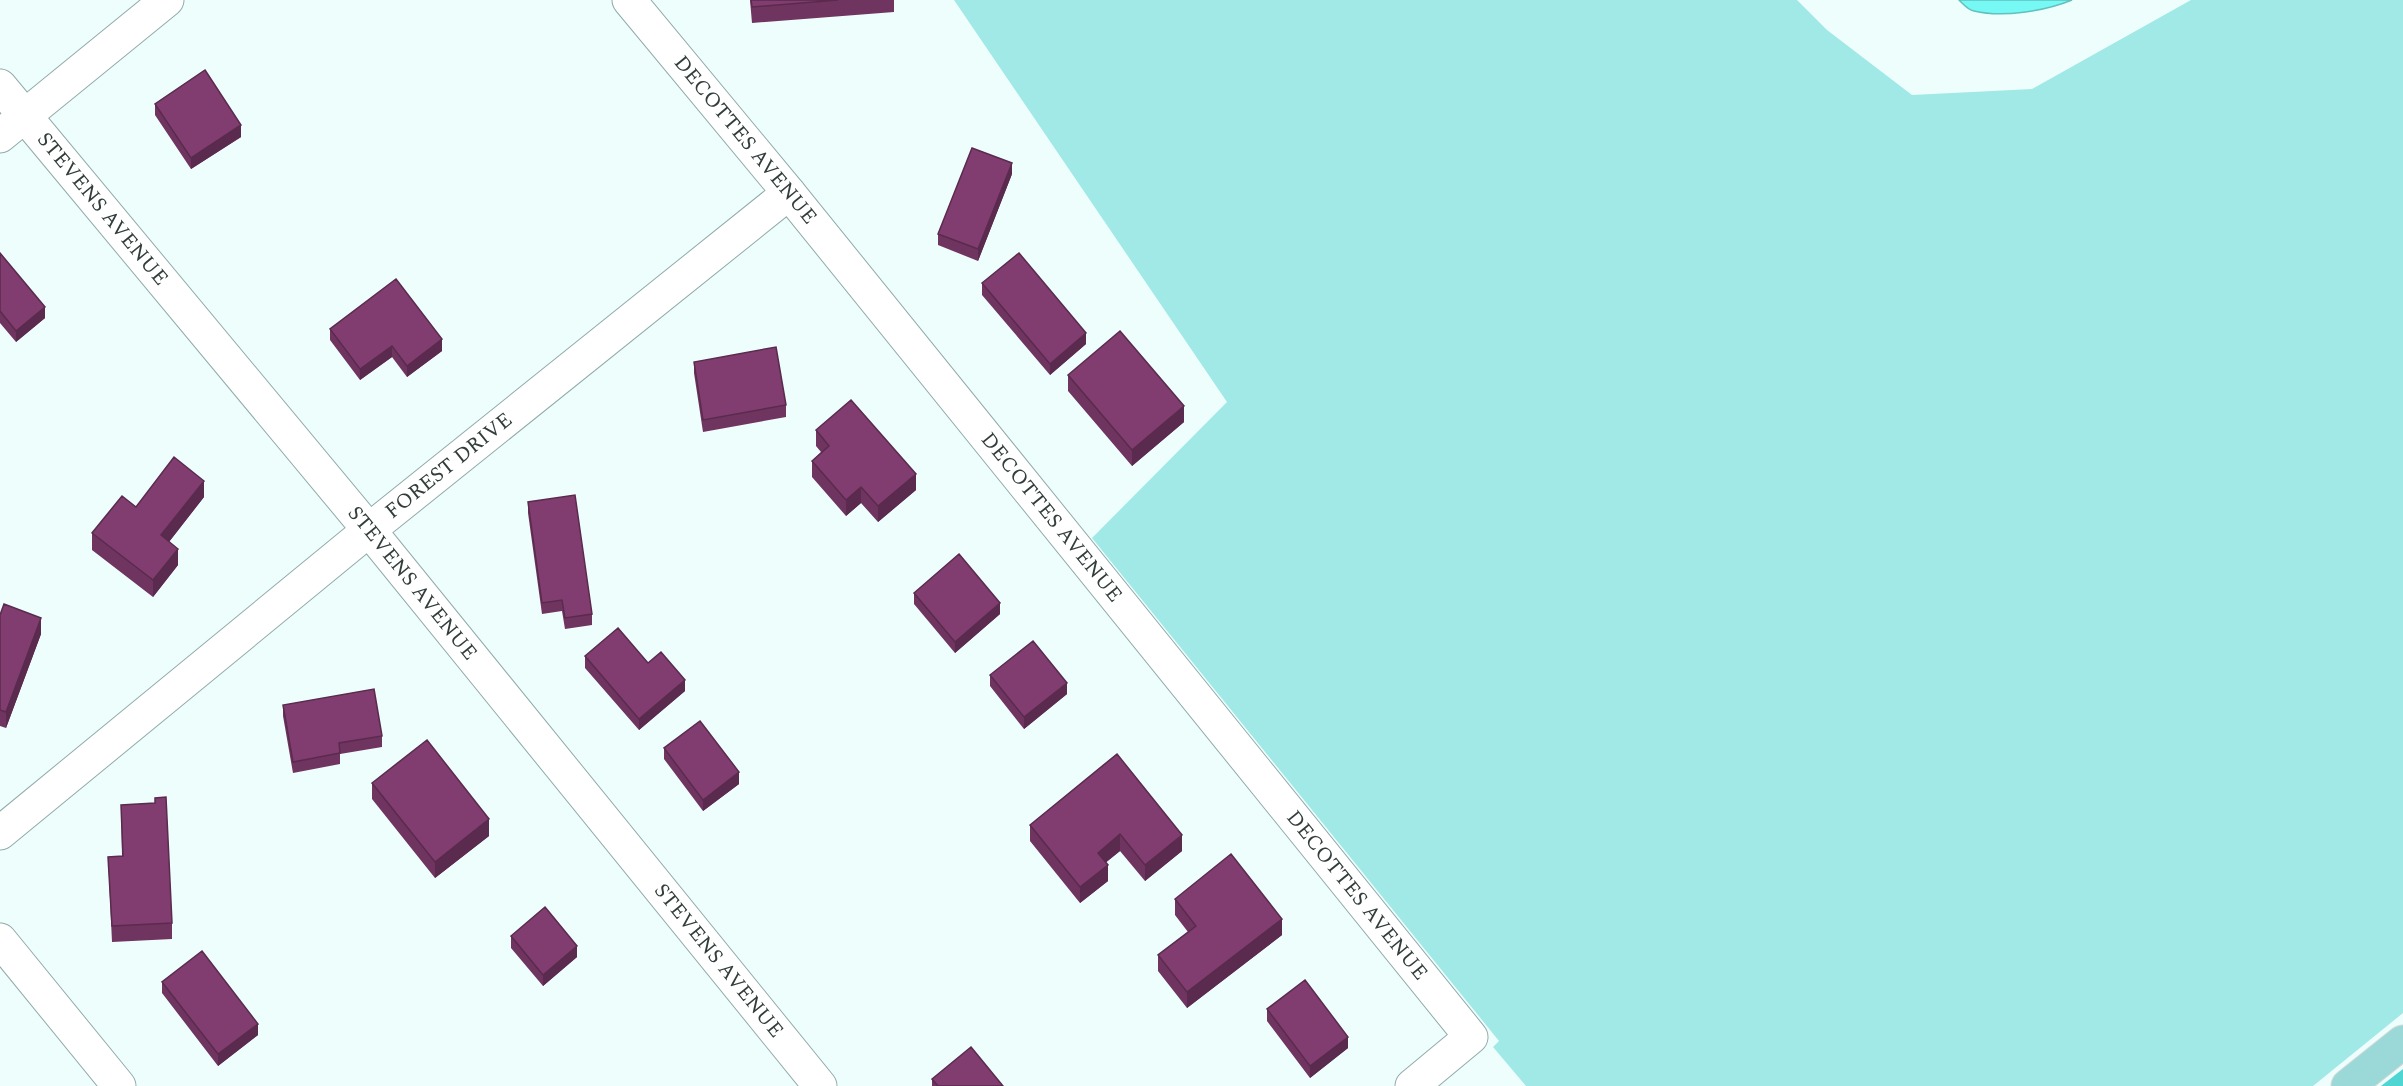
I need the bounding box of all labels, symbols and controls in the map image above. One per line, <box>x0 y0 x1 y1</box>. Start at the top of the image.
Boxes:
street label: DECOTTES AVENUE <box>665 49 825 232</box>
street label: STEVENS AVENUE <box>29 125 176 293</box>
street label: FOREST DRIVE <box>378 405 520 527</box>
street label: DECOTTES AVENUE <box>972 425 1130 610</box>
street label: STEVENS AVENUE <box>339 499 485 668</box>
street label: DECOTTES AVENUE <box>1278 803 1436 988</box>
street label: STEVENS AVENUE <box>646 876 791 1045</box>

